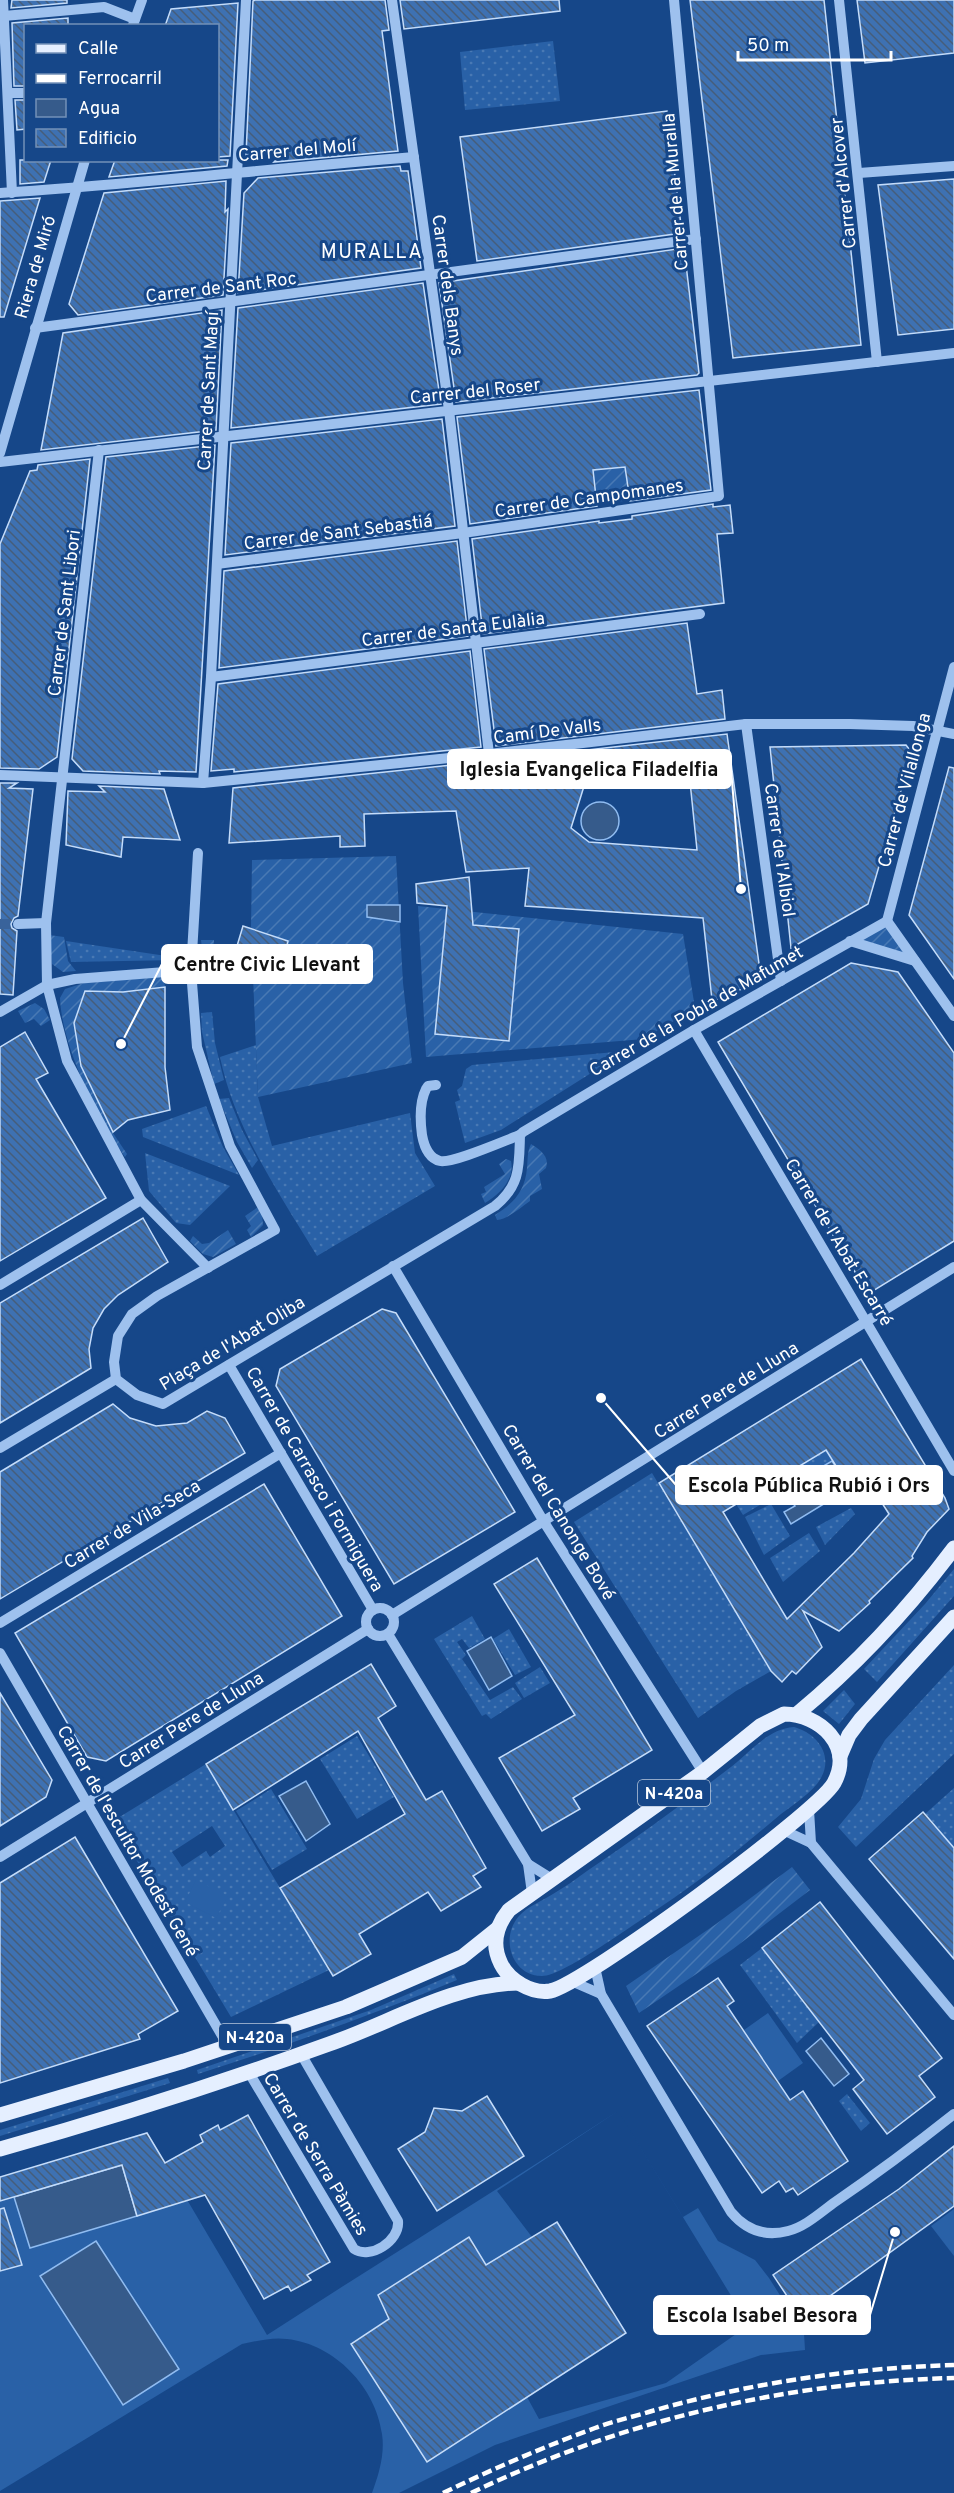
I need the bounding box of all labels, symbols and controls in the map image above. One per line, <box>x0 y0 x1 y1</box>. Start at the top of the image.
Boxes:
legend <box>24 24 219 162</box>
scale bar <box>738 24 891 62</box>
text: 50 m <box>747 35 789 58</box>
text: Calle <box>78 38 118 61</box>
text: Ferrocarril <box>78 68 162 91</box>
text: Agua <box>78 98 120 121</box>
street label: Carrer de la Muralla <box>658 112 695 272</box>
street label: Carrer d'Alcover <box>826 116 863 250</box>
text: Edificio <box>78 128 137 151</box>
street label: Carrer del Molí <box>237 135 359 168</box>
street label: Riera de Miró <box>11 213 62 322</box>
street label: Carrer dels Banys <box>425 213 468 357</box>
district label: MURALLA <box>321 240 423 266</box>
street label: Carrer de Sant Roc <box>144 268 298 309</box>
street label: Carrer de Sant Magí <box>194 309 225 471</box>
street label: Carrer del Roser <box>409 374 542 411</box>
street label: Carrer de Campomanes <box>493 475 685 524</box>
street label: Carrer de Sant Sebastiá <box>242 510 434 556</box>
street label: Carrer de Sant Libori <box>44 529 87 698</box>
street label: Carrer de Santa Eulàlia <box>360 608 546 653</box>
street label: Carrer de Vilallonga <box>874 711 937 870</box>
street label: Camí De Valls <box>492 714 602 751</box>
callout: Iglesia Evangelica Filadelfia <box>448 750 731 788</box>
text: Iglesia Evangelica Filadelfia <box>460 758 718 784</box>
street label: Carrer de l'Albiol <box>758 782 799 919</box>
street label: Carrer de la Pobla de Mafumet <box>586 941 808 1083</box>
callout: Centre Civic Llevant <box>162 945 372 983</box>
text: Centre Civic Llevant <box>174 953 361 979</box>
street label: Carrer de l'Abat Escarré <box>778 1155 897 1331</box>
street label: Plaça de l'Abat Oliba <box>156 1292 310 1397</box>
street label: Carrer Pere de Lluna <box>650 1337 803 1445</box>
street label: Carrer de Carrasco i Formiguera <box>240 1363 388 1596</box>
street label: Carrer del Canonge Bové <box>496 1421 619 1605</box>
callout: Escola Pública Rubió i Ors <box>676 1466 942 1504</box>
text: Escola Pública Rubió i Ors <box>688 1474 930 1500</box>
street label: Carrer de Vila-Seca <box>60 1475 205 1575</box>
street label: Carrer Pere de Lluna <box>115 1667 268 1775</box>
street label: Carrer de l'escultor Modest Gené <box>51 1722 203 1962</box>
road number: N-420a <box>638 1780 710 1806</box>
road number: N-420a <box>219 2024 291 2050</box>
street label: Carrer de Serra Pàmies <box>257 2069 372 2240</box>
callout: Escola Isabel Besora <box>654 2296 870 2334</box>
text: Escola Isabel Besora <box>666 2304 858 2330</box>

